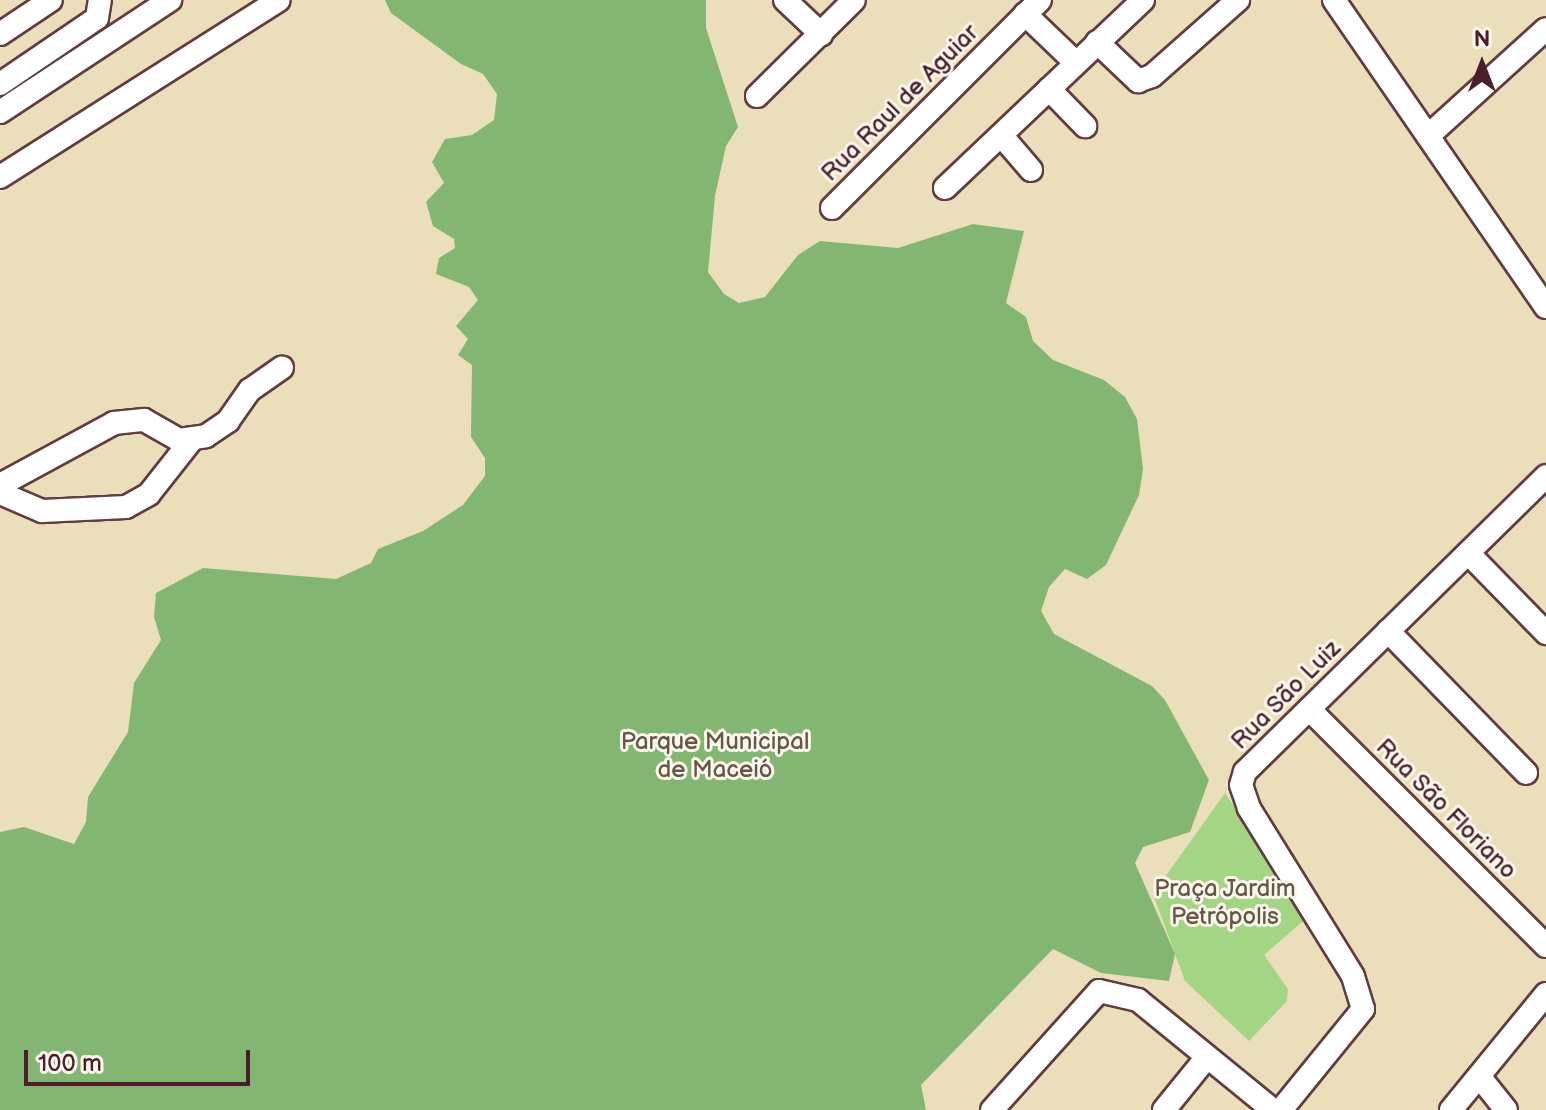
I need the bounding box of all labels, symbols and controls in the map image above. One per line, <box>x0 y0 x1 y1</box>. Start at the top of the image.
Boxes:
street label: Rua Raul de Aguiar <box>816 19 984 187</box>
north arrow <box>1442 24 1522 104</box>
text: N <box>1474 26 1490 53</box>
street label: Rua São Luiz <box>1225 634 1347 756</box>
park label: Parque Municipal de Maceió <box>621 728 809 784</box>
street label: Rua São Floriano <box>1370 733 1522 885</box>
park label: Praça Jardim Petrópolis <box>1154 875 1296 931</box>
scale bar <box>28 1034 254 1084</box>
text: 100 m <box>38 1049 102 1078</box>

